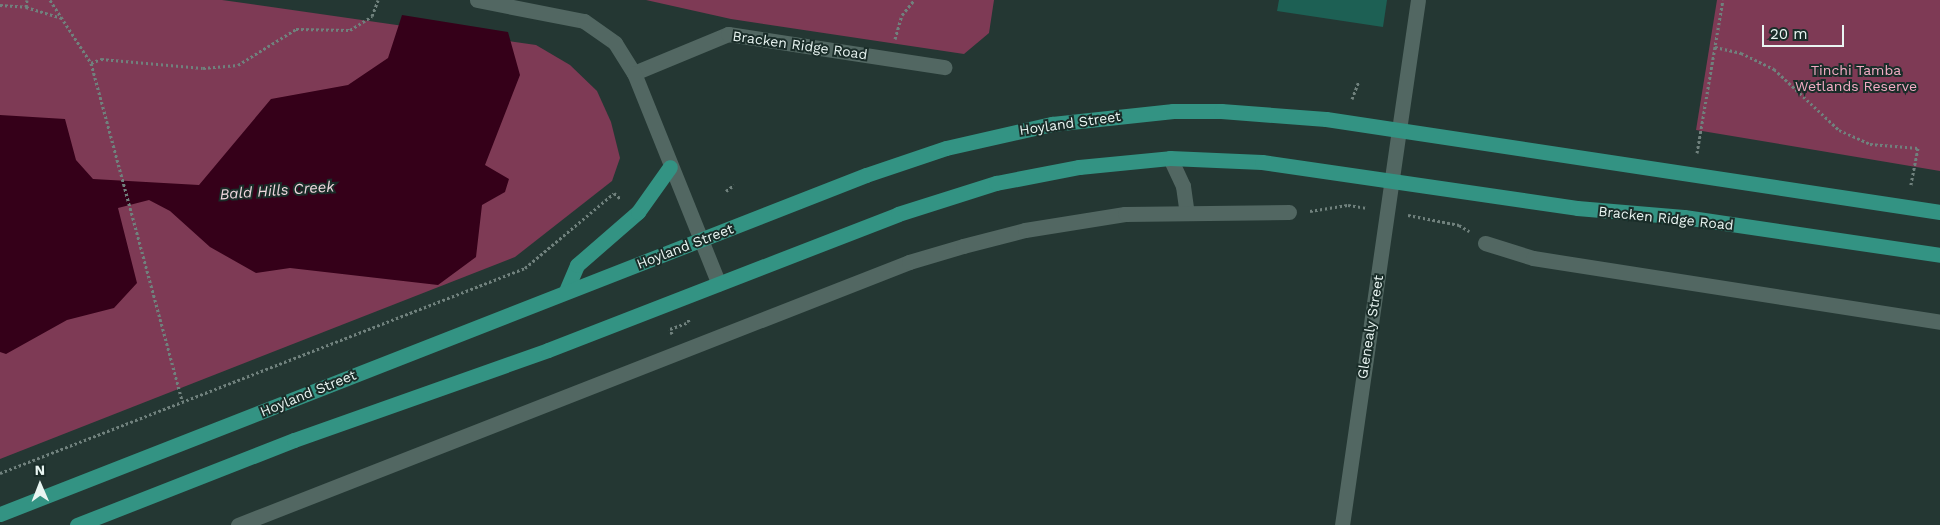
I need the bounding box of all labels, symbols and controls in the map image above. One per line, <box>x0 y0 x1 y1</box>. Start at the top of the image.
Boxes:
scale bar <box>1765 15 1848 47</box>
text: 20 m <box>1770 25 1808 43</box>
street label: Bracken Ridge Road <box>732 27 868 63</box>
park label: Tinchi Tamba Wetlands Reserve <box>1795 62 1917 94</box>
street label: Hoyland Street <box>1018 108 1122 138</box>
water label: Bald Hills Creek <box>219 178 335 204</box>
street label: Bracken Ridge Road <box>1598 203 1734 233</box>
street label: Hoyland Street <box>634 220 736 272</box>
street label: Glenealy Street <box>1353 274 1387 380</box>
street label: Hoyland Street <box>258 366 358 420</box>
north arrow <box>15 460 65 510</box>
text: N <box>34 462 45 478</box>

